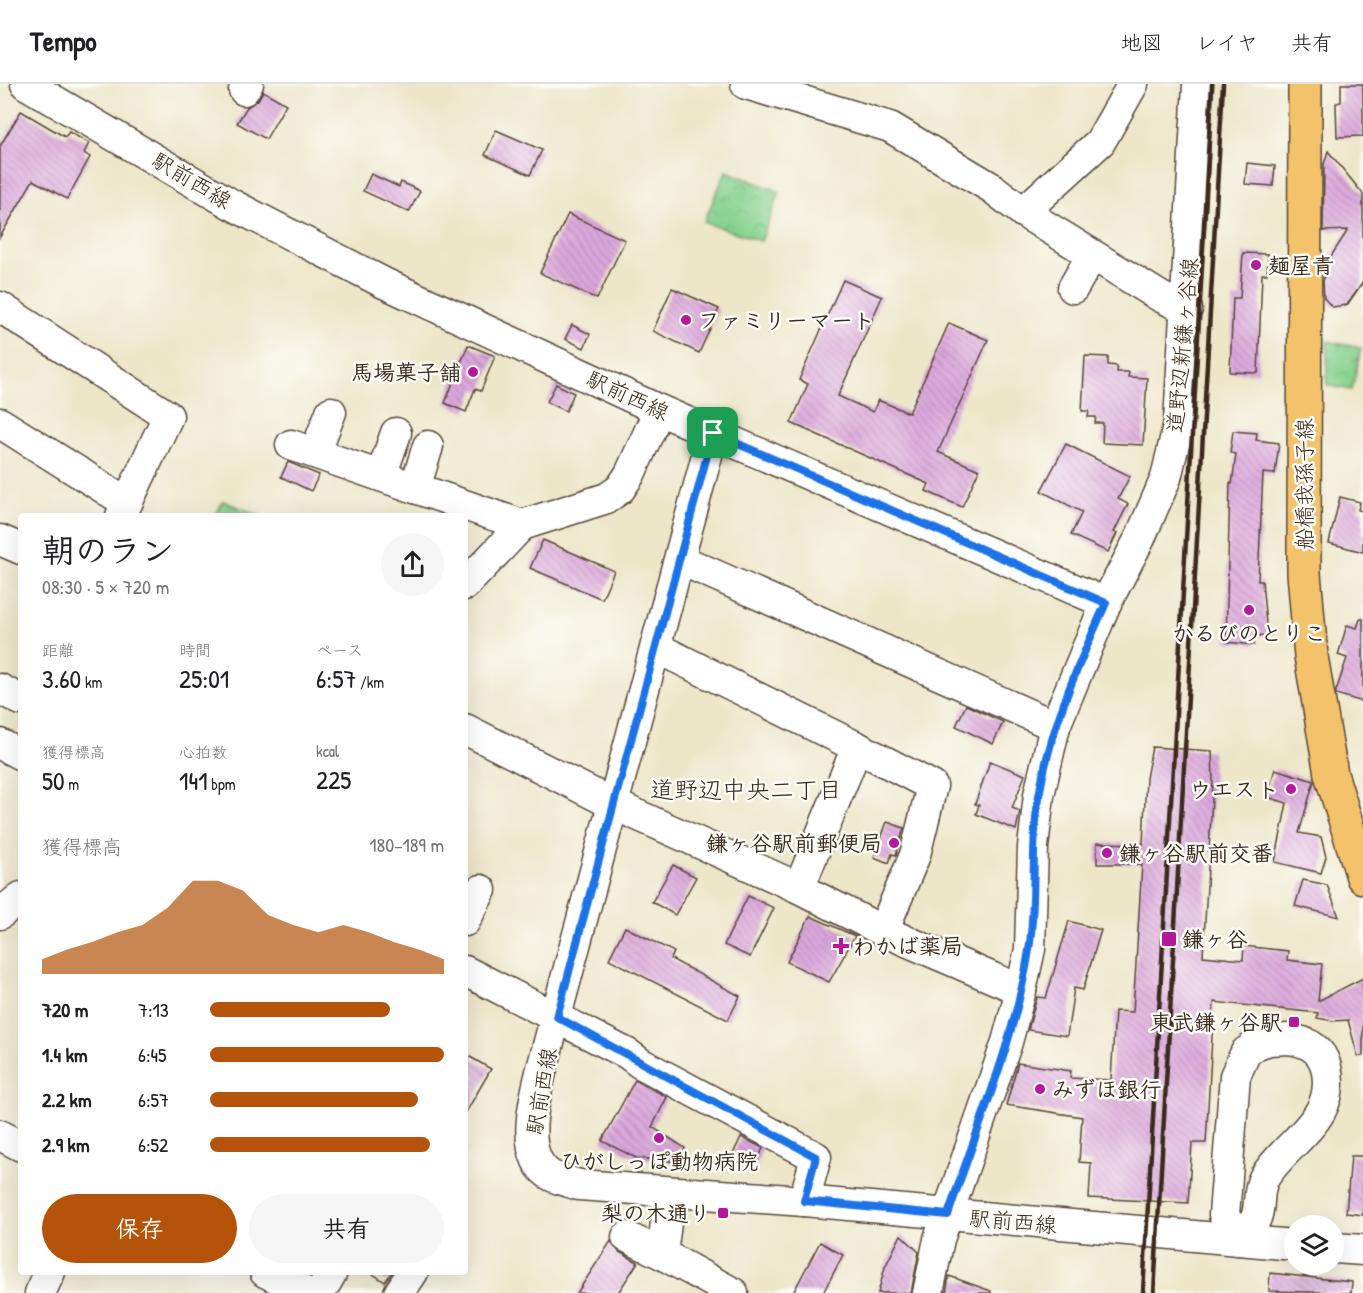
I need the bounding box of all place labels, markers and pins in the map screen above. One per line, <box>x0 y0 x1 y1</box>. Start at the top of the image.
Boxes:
place label: 麺屋青 <box>1268 250 1334 280</box>
marker: 麺屋青 <box>1249 258 1263 272</box>
place label: ファミリーマート <box>698 305 875 335</box>
marker: ファミリーマート <box>679 313 693 327</box>
place label: 馬場菓子舗 <box>351 357 461 387</box>
marker: 馬場菓子舗 <box>466 365 480 379</box>
pin <box>687 407 738 458</box>
marker: かるびのとりこ <box>1242 603 1256 617</box>
place label: かるびのとりこ <box>1172 618 1326 648</box>
place label: ウエスト <box>1189 774 1279 804</box>
marker: ウエスト <box>1284 782 1298 796</box>
place label: 鎌ヶ谷駅前郵便局 <box>706 828 882 858</box>
marker: 鎌ヶ谷駅前郵便局 <box>887 836 901 850</box>
place label: 鎌ヶ谷駅前交番 <box>1119 838 1273 868</box>
marker: 鎌ヶ谷駅前交番 <box>1100 846 1114 860</box>
place label: 鎌ヶ谷 <box>1182 924 1248 954</box>
marker: 鎌ヶ谷 <box>1160 930 1178 948</box>
place label: わかば薬局 <box>853 931 963 961</box>
marker: わかば薬局 <box>834 939 848 953</box>
place label: 東武鎌ヶ谷駅 <box>1150 1007 1282 1037</box>
marker: 東武鎌ヶ谷駅 <box>1287 1015 1301 1029</box>
place label: みずほ銀行 <box>1052 1074 1162 1104</box>
marker: みずほ銀行 <box>1033 1082 1047 1096</box>
marker: ひがしっぽ動物病院 <box>652 1131 666 1145</box>
place label: ひがしっぽ動物病院 <box>560 1146 758 1176</box>
place label: 梨の木通り <box>601 1198 711 1228</box>
marker: 梨の木通り <box>716 1206 730 1220</box>

